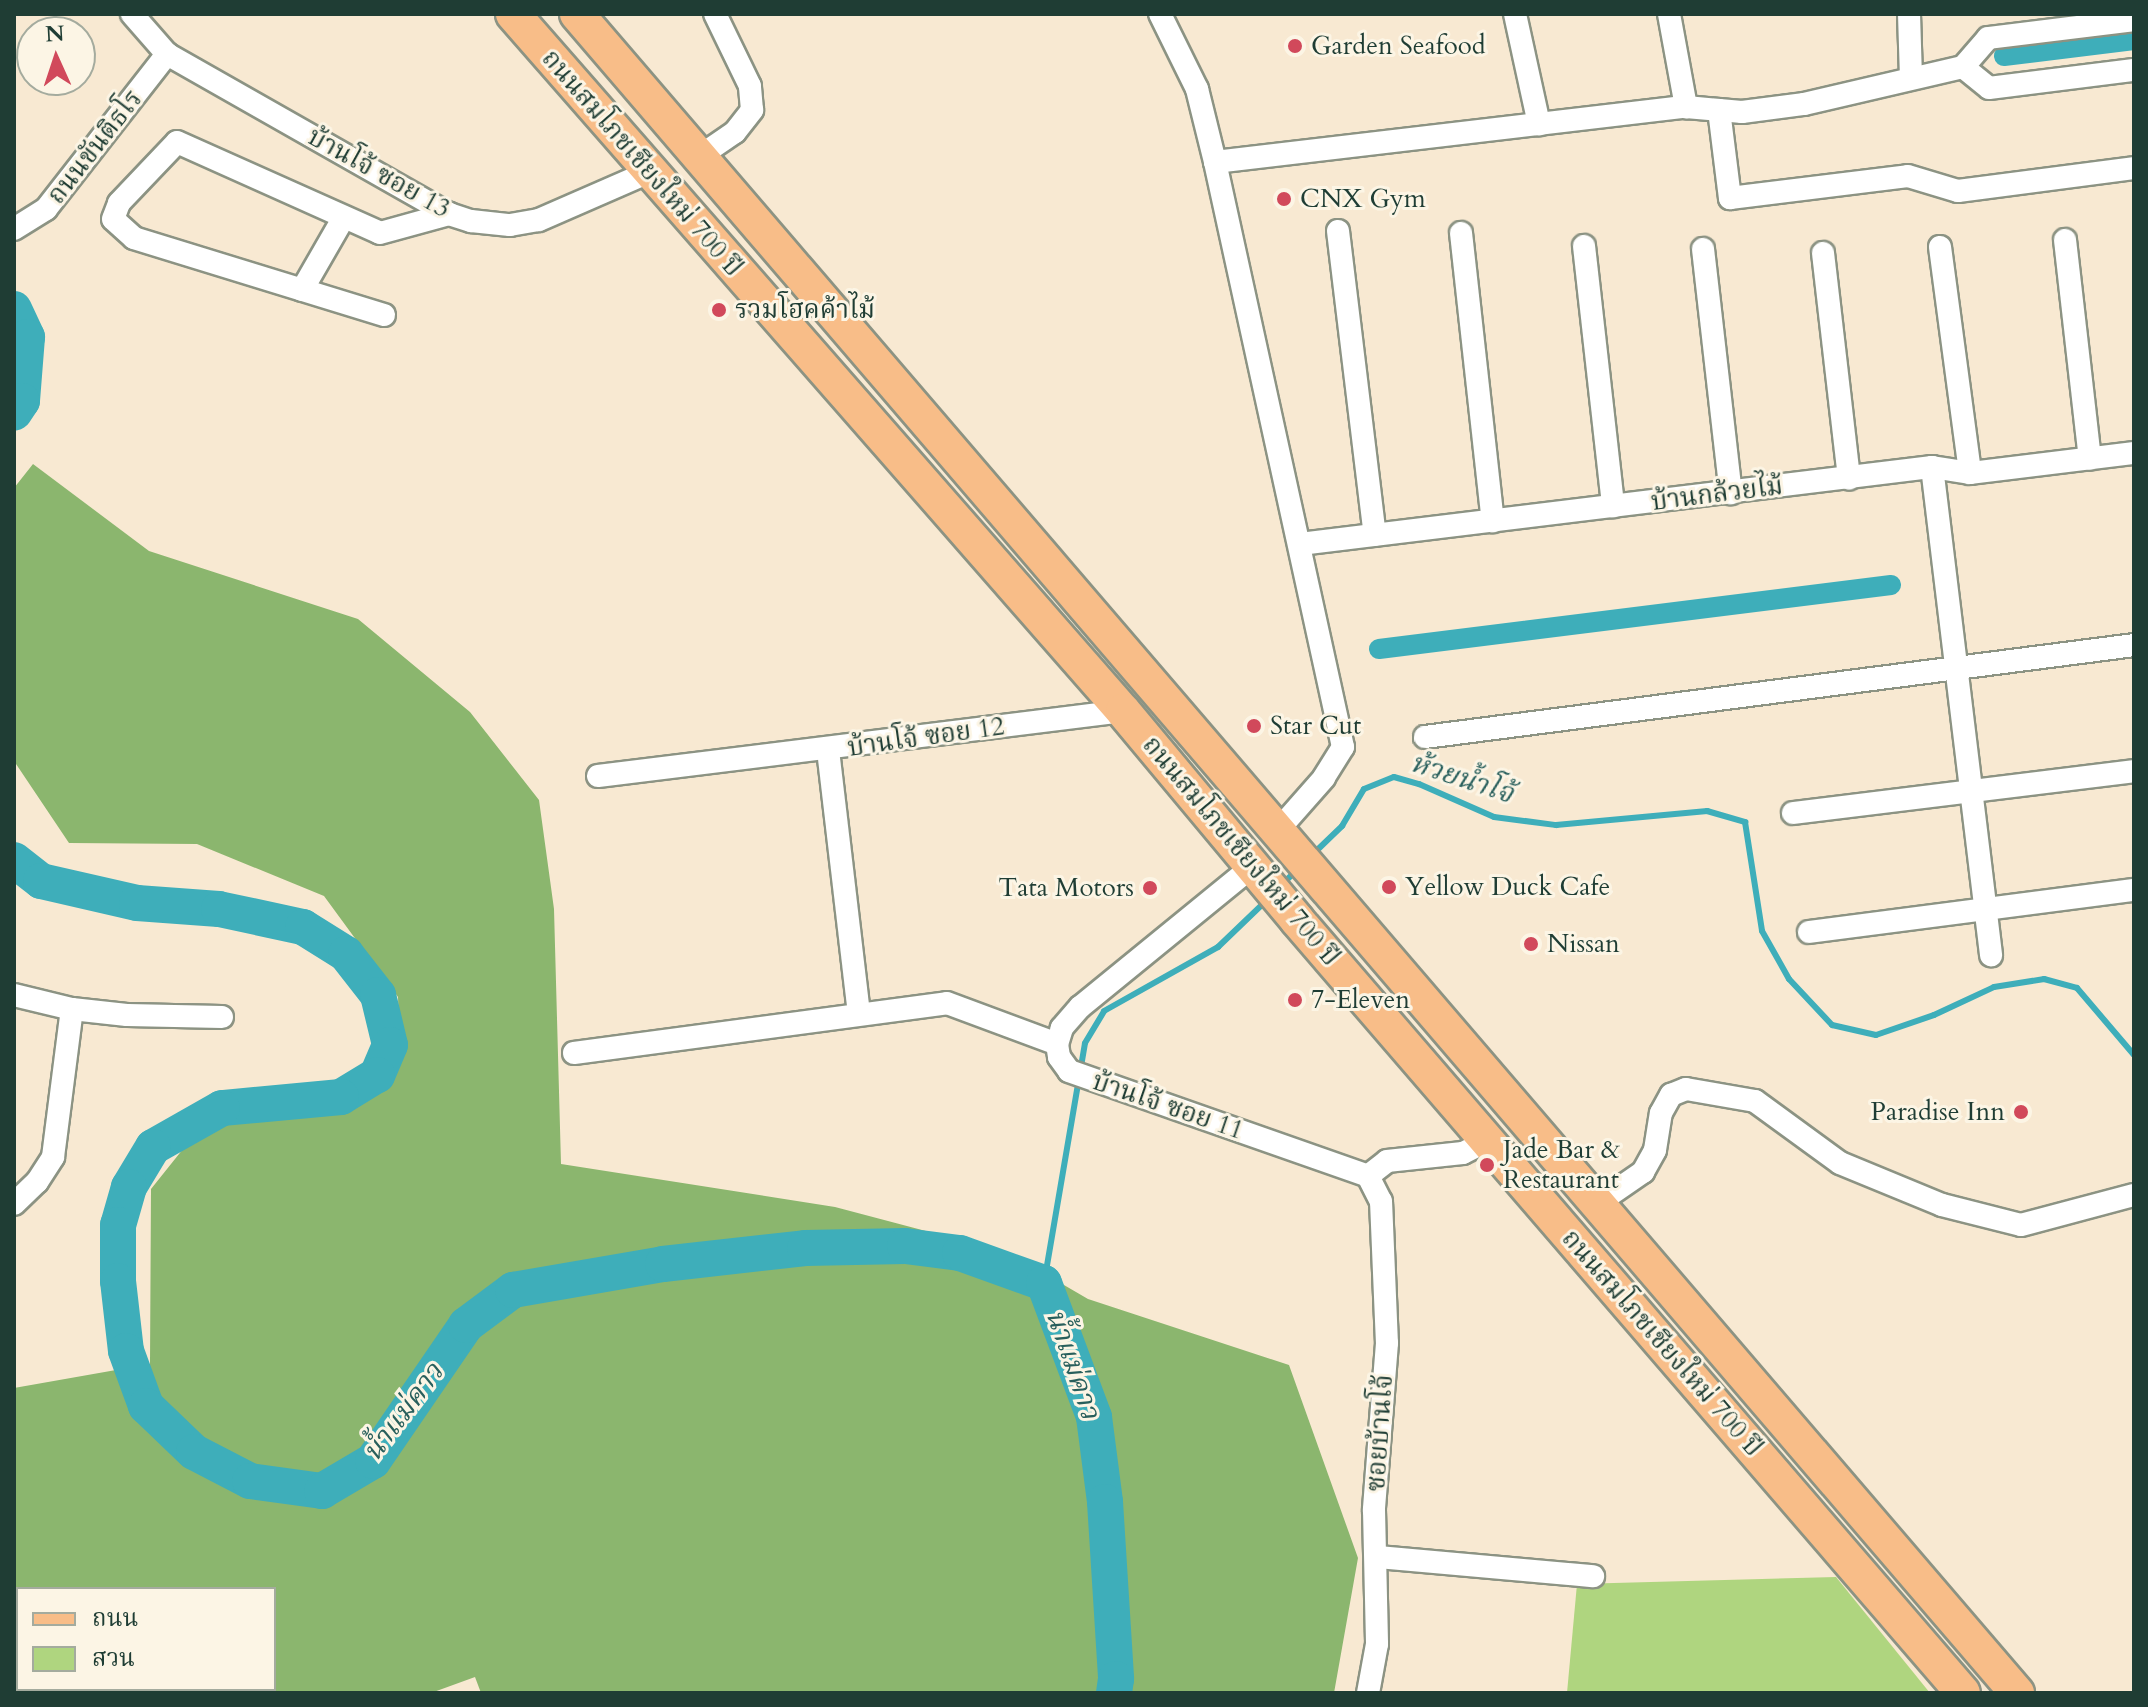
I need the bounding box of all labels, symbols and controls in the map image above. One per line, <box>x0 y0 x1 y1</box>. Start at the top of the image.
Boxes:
north arrow <box>16 16 96 96</box>
text: N <box>45 19 65 50</box>
place label: Garden Seafood <box>1311 30 1486 62</box>
marker: Garden Seafood <box>1286 37 1304 55</box>
street label: ถนนสมโภชเชียงใหม่ 700 ปี <box>535 43 749 283</box>
street label: ถนนขันติธโร <box>41 84 149 210</box>
street label: บ้านโจ้ ซอย 13 <box>302 121 456 225</box>
place label: CNX Gym <box>1300 183 1426 215</box>
marker: CNX Gym <box>1275 190 1293 208</box>
place label: รวมโฮคค้าไม้ <box>735 294 875 326</box>
marker: รวมโฮคค้าไม้ <box>710 301 728 319</box>
street label: บ้านกล้วยไม้ <box>1649 470 1785 518</box>
place label: Star Cut <box>1270 710 1361 742</box>
street label: บ้านโจ้ ซอย 12 <box>846 711 1006 763</box>
marker: Star Cut <box>1245 717 1263 735</box>
street label: ถนนสมโภชเชียงใหม่ 700 ปี <box>1136 730 1346 972</box>
water label: ห้วยน้ำโจ้ <box>1406 746 1518 810</box>
place label: Yellow Duck Cafe <box>1405 871 1610 903</box>
place label: Tata Motors <box>998 872 1134 904</box>
marker: Yellow Duck Cafe <box>1380 878 1398 896</box>
marker: Tata Motors <box>1141 879 1159 897</box>
place label: Nissan <box>1547 928 1620 960</box>
marker: Nissan <box>1522 935 1540 953</box>
place label: 7-Eleven <box>1311 984 1410 1016</box>
marker: 7-Eleven <box>1286 991 1304 1009</box>
street label: บ้านโจ้ ซอย 11 <box>1088 1066 1248 1146</box>
place label: Paradise Inn <box>1871 1096 2005 1128</box>
marker: Paradise Inn <box>2012 1103 2030 1121</box>
place label: Jade Bar & Restaurant <box>1503 1134 1620 1196</box>
marker: Jade Bar & Restaurant <box>1478 1156 1496 1174</box>
street label: ถนนสมโภชเชียงใหม่ 700 ปี <box>1555 1223 1769 1463</box>
water label: น้ำแม่คาว <box>1039 1305 1107 1423</box>
water label: น้ำแม่คาว <box>355 1356 451 1468</box>
street label: ซอยบ้านโจ้ <box>1360 1373 1400 1493</box>
legend <box>16 1587 276 1691</box>
text: ถนน <box>92 1602 138 1635</box>
text: สวน <box>92 1642 135 1675</box>

